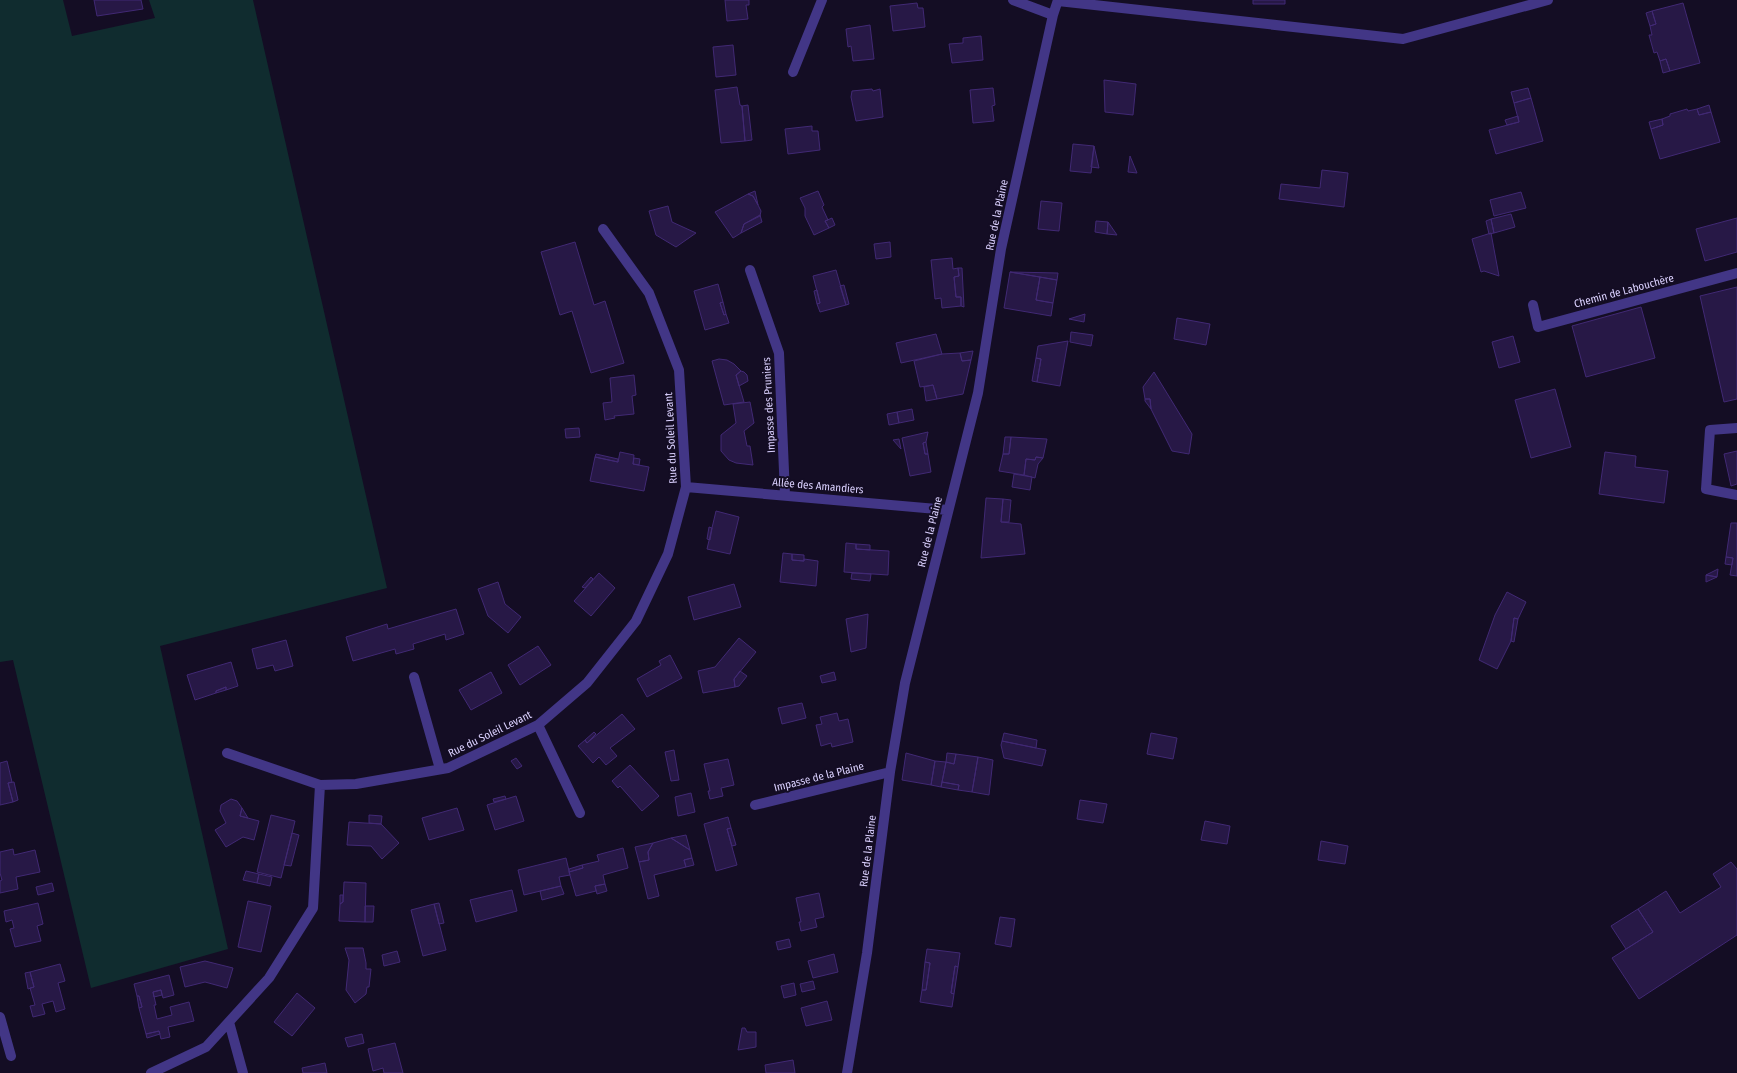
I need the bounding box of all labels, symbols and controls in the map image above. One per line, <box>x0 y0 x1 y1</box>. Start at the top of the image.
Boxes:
street label: Rue de la Plaine <box>983 178 1011 252</box>
street label: Chemin de Labouchère <box>1573 271 1675 311</box>
street label: Impasse des Pruniers <box>760 357 778 453</box>
street label: Rue du Soleil Levant <box>662 392 680 484</box>
street label: Allée des Amandiers <box>772 476 864 496</box>
street label: Rue de la Plaine <box>915 495 945 569</box>
street label: Rue du Soleil Levant <box>446 708 534 760</box>
street label: Impasse de la Plaine <box>773 760 865 794</box>
street label: Rue de la Plaine <box>857 814 879 888</box>

